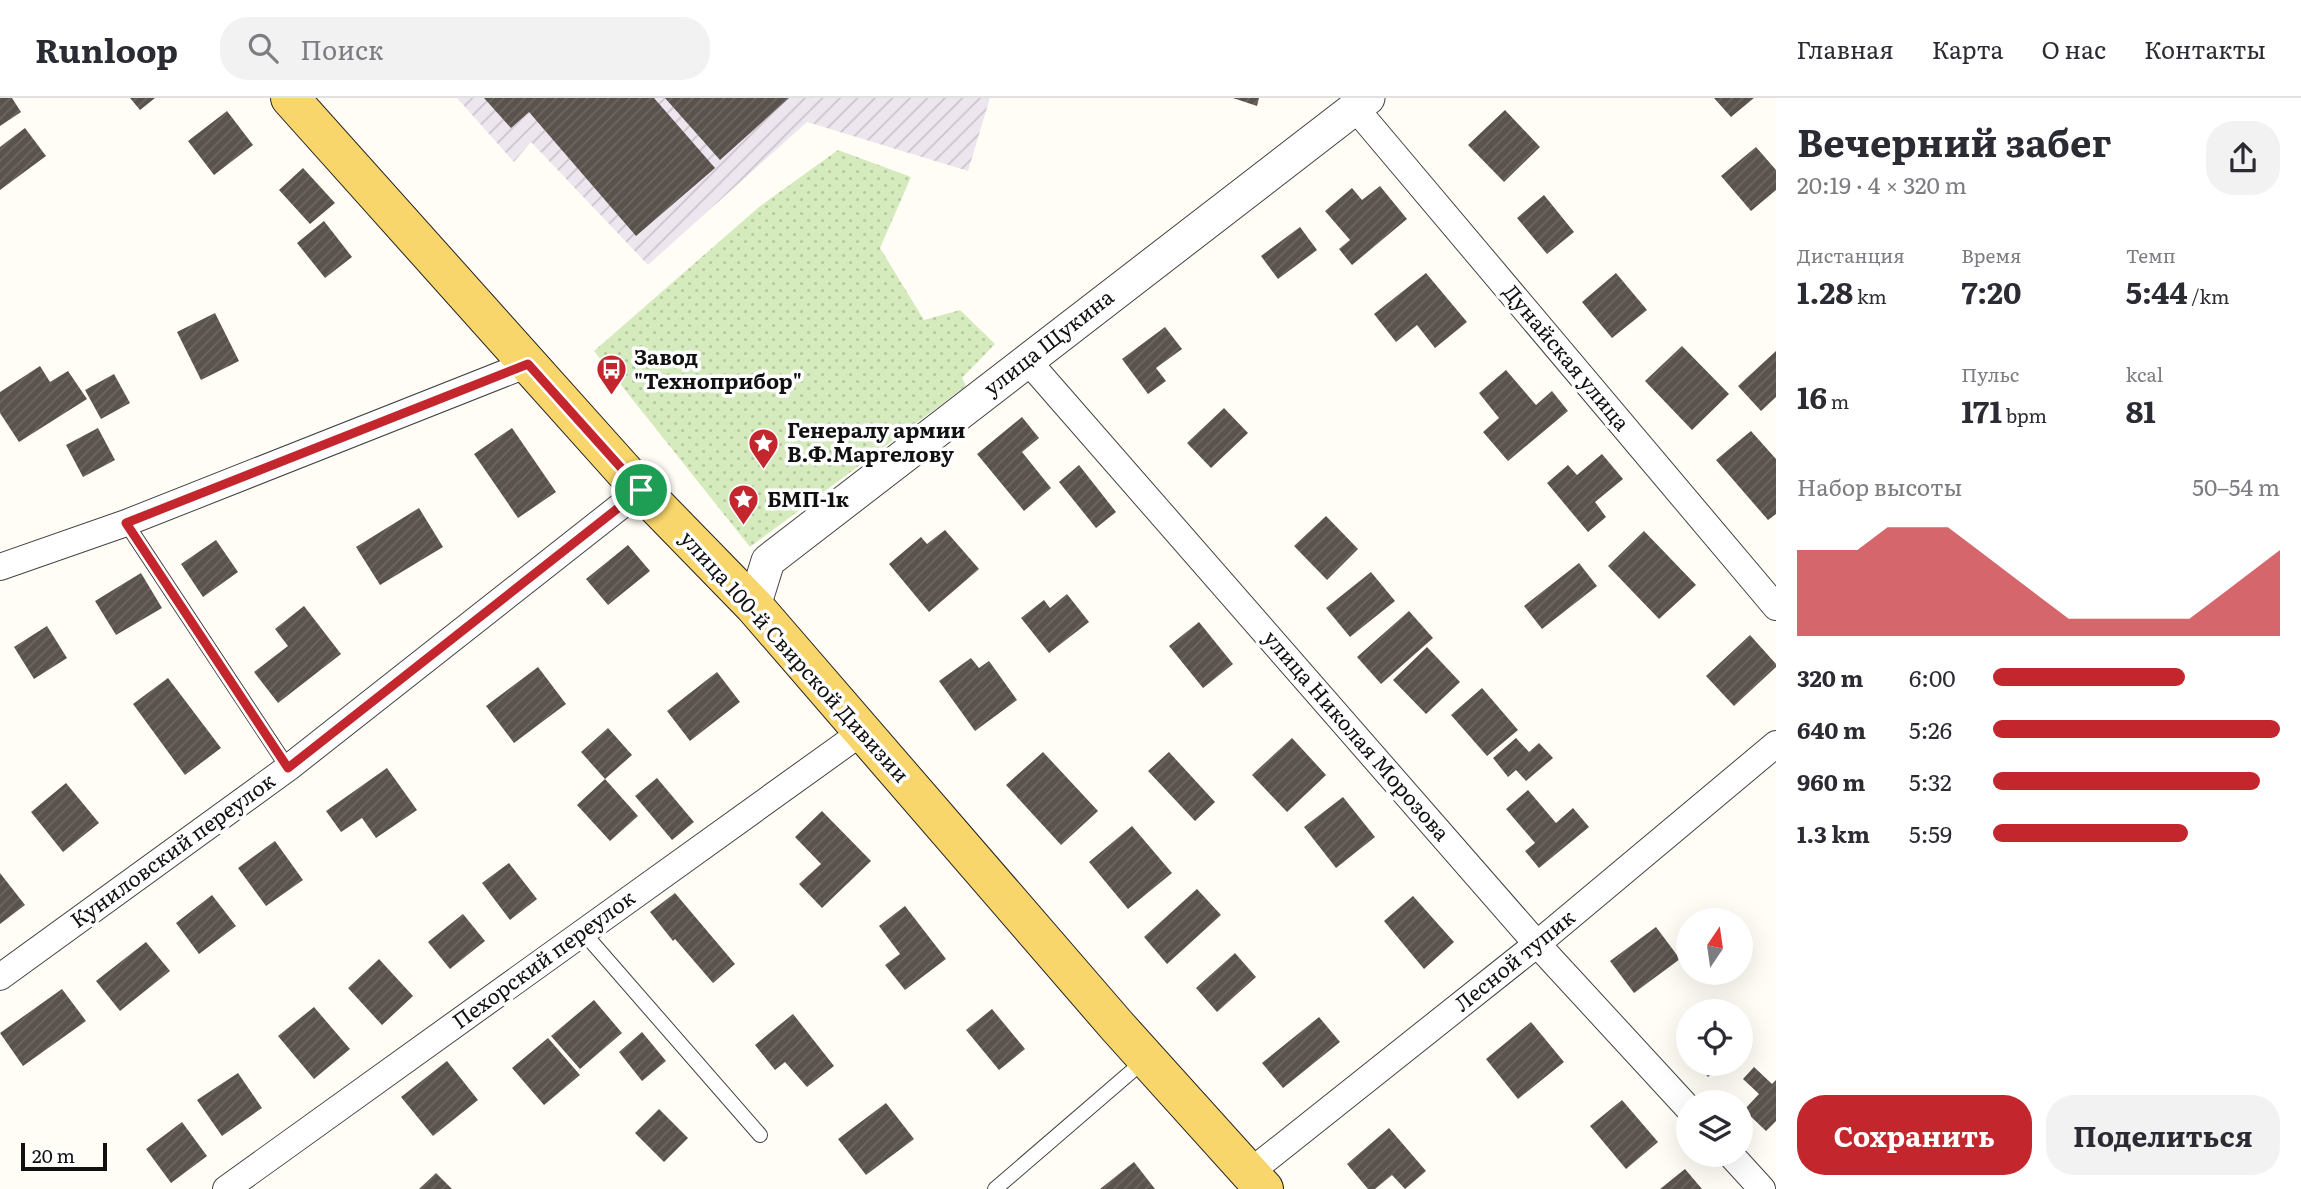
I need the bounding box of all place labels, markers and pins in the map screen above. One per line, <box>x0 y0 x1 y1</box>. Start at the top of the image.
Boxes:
place label: Завод "Техноприбор" <box>634 340 802 395</box>
bus stop icon: Завод "Техноприбор" <box>594 353 628 397</box>
place label: Генералу армии В.Ф.Маргелову <box>787 413 966 468</box>
place icon: Генералу армии В.Ф.Маргелову <box>747 426 781 470</box>
pin <box>611 460 671 520</box>
place label: БМП-1к <box>767 482 850 513</box>
place icon: БМП-1к <box>727 483 761 527</box>

